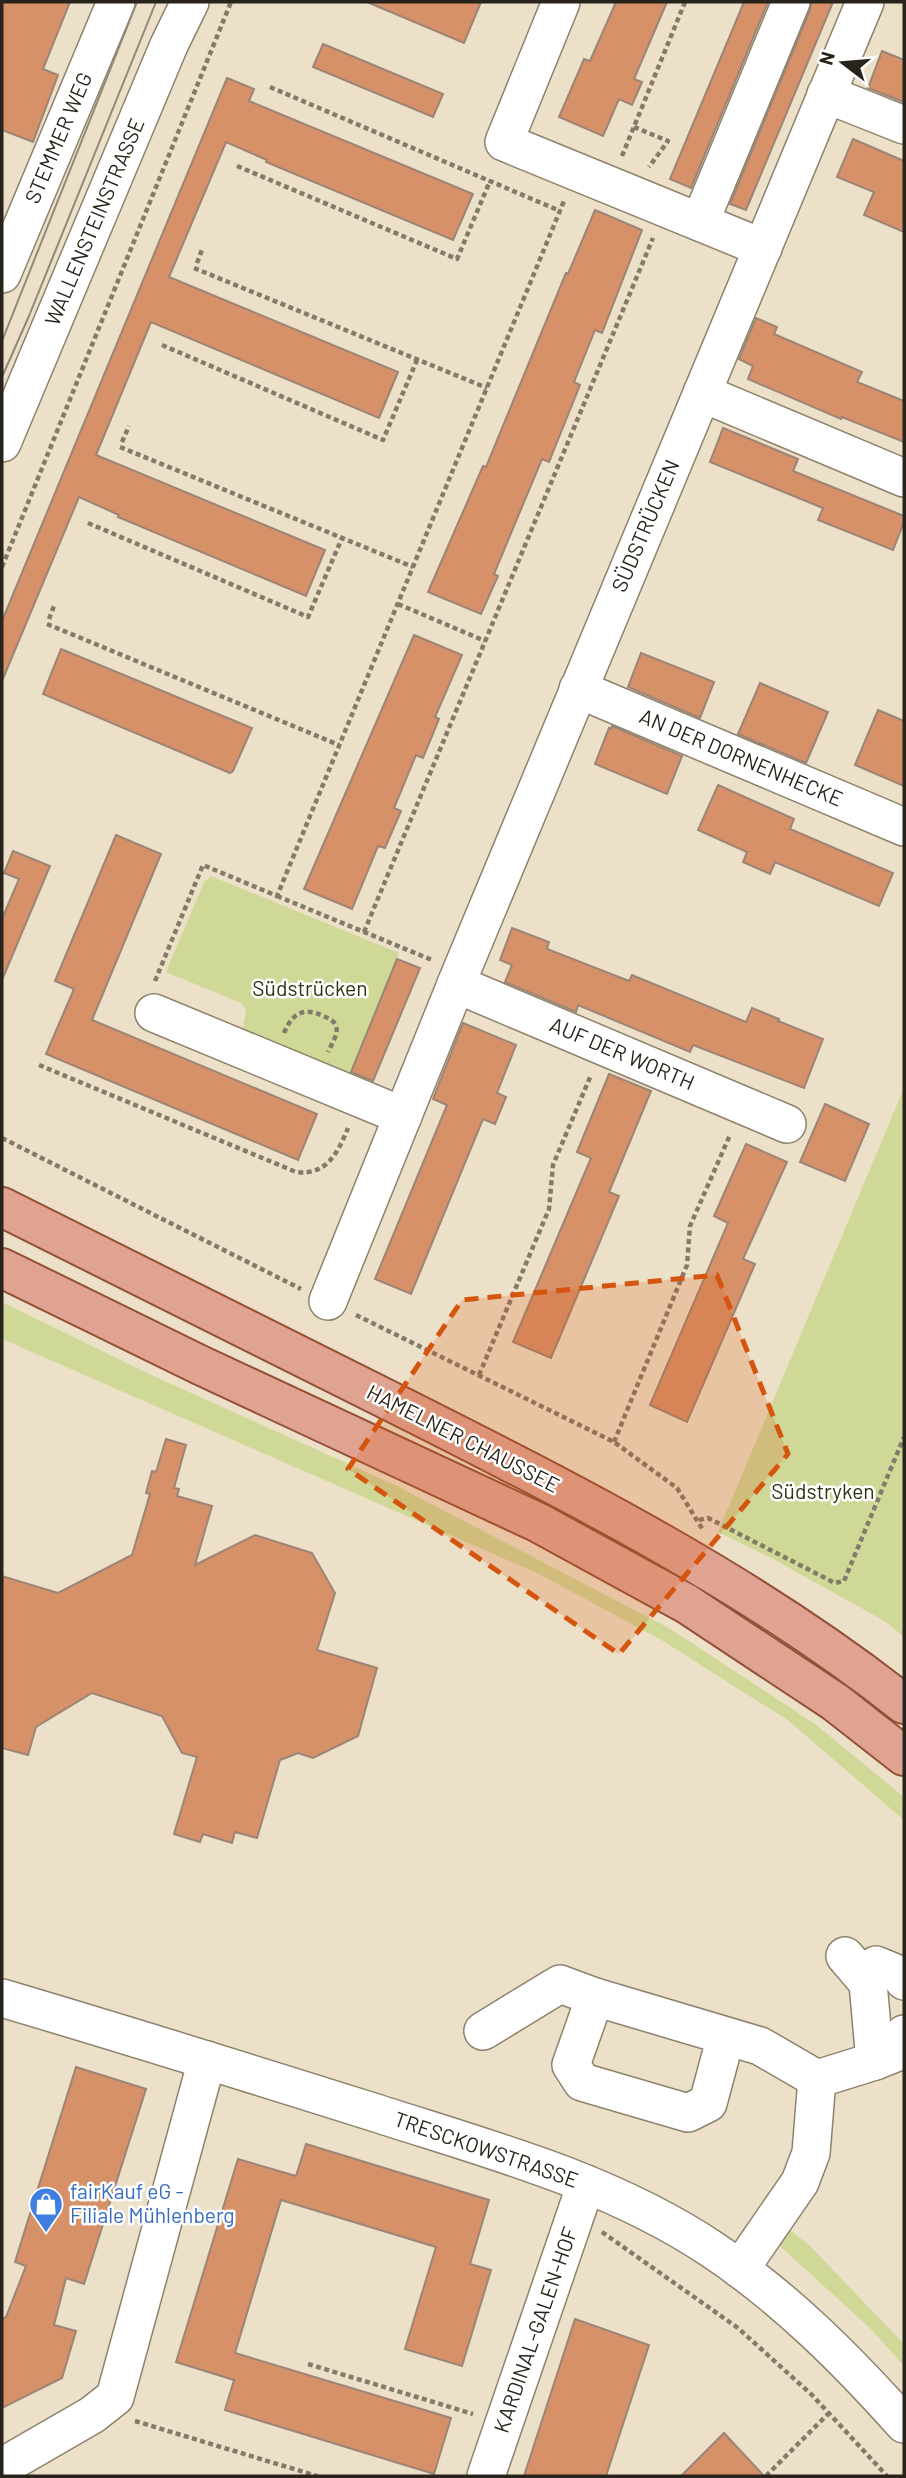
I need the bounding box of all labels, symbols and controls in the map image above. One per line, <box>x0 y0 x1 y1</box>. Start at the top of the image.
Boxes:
north arrow <box>808 28 878 98</box>
text: N <box>813 49 839 67</box>
street label: STEMMER WEG <box>19 68 96 207</box>
street label: WALLENSTEINSTRASSE <box>39 114 149 329</box>
street label: SÜDSTRÜCKEN <box>606 456 684 595</box>
street label: AN DER DORNENHECKE <box>636 702 847 811</box>
park label: Südstrücken <box>252 975 368 1000</box>
street label: AUF DER WORTH <box>547 1011 699 1094</box>
street label: HAMELNER CHAUSSEE <box>363 1378 564 1497</box>
park label: Südstryken <box>771 1478 875 1503</box>
street label: TRESCKOWSTRASSE <box>391 2105 582 2192</box>
place label: fairKauf eG - Filiale Mühlenberg <box>70 2178 235 2227</box>
shop icon: fairKauf eG - Filiale Mühlenberg <box>27 2185 65 2234</box>
street label: KARDINAL-GALEN-HOF <box>488 2223 582 2436</box>

